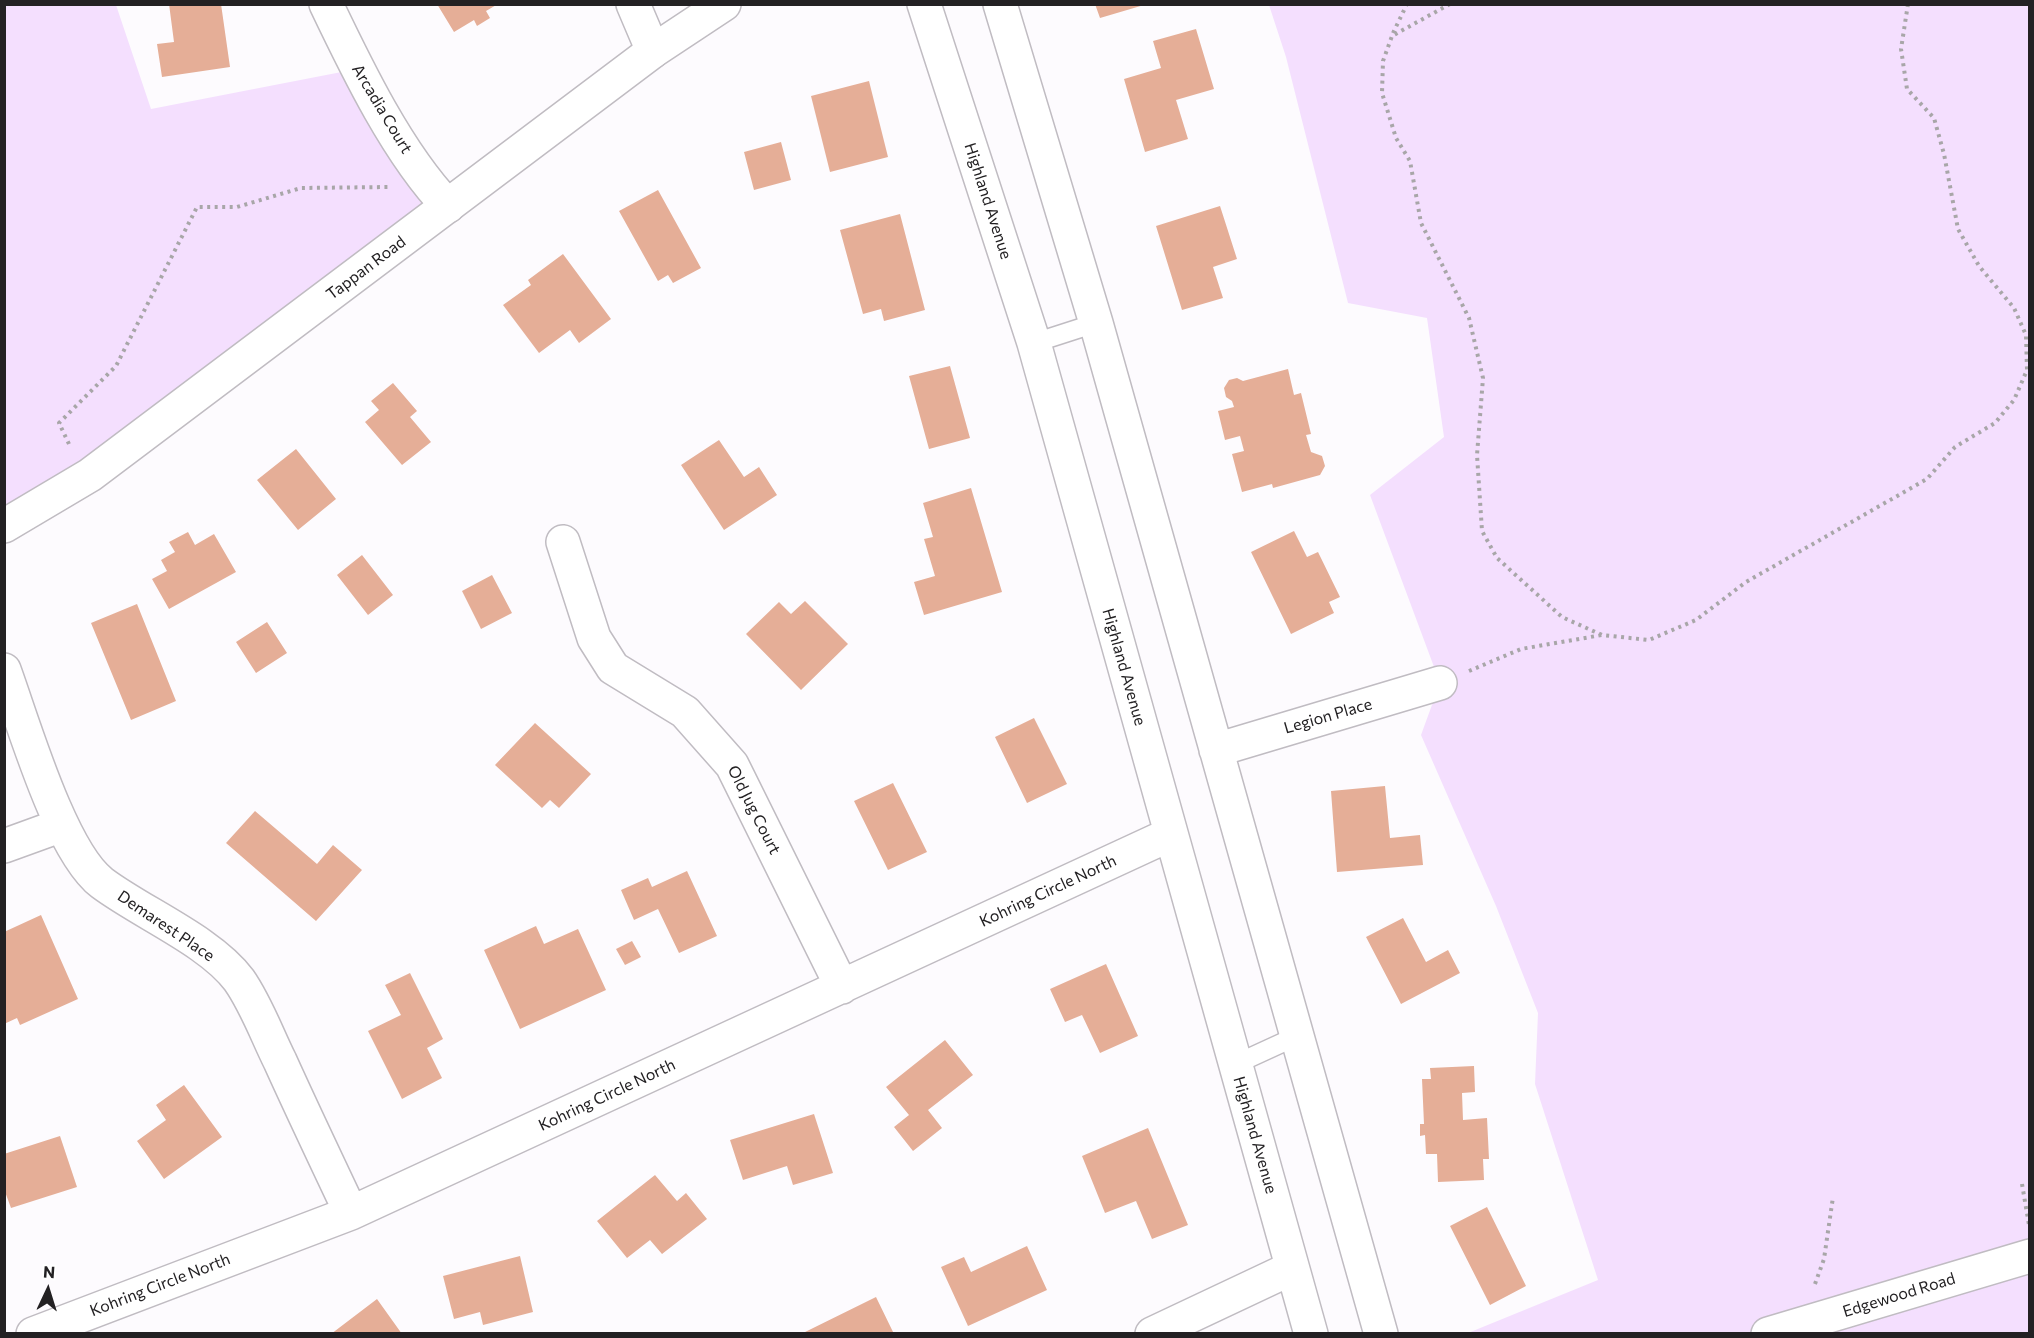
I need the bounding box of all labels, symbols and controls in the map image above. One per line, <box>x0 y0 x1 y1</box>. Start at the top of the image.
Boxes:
street label: Arcadia Court <box>348 61 416 157</box>
street label: Highland Avenue <box>960 140 1016 262</box>
street label: Tappan Road <box>323 232 409 304</box>
street label: Highland Avenue <box>1098 606 1150 728</box>
street label: Legion Place <box>1282 694 1374 738</box>
street label: Old Jug Court <box>723 762 785 858</box>
street label: Kohring Circle North <box>977 851 1119 931</box>
street label: Demarest Place <box>114 887 218 965</box>
street label: Kohring Circle North <box>536 1055 678 1135</box>
street label: Highland Avenue <box>1229 1074 1281 1196</box>
street label: Kohring Circle North <box>87 1249 233 1321</box>
north arrow <box>18 1260 78 1320</box>
text: N <box>43 1262 56 1281</box>
street label: Edgewood Road <box>1840 1269 1958 1321</box>

